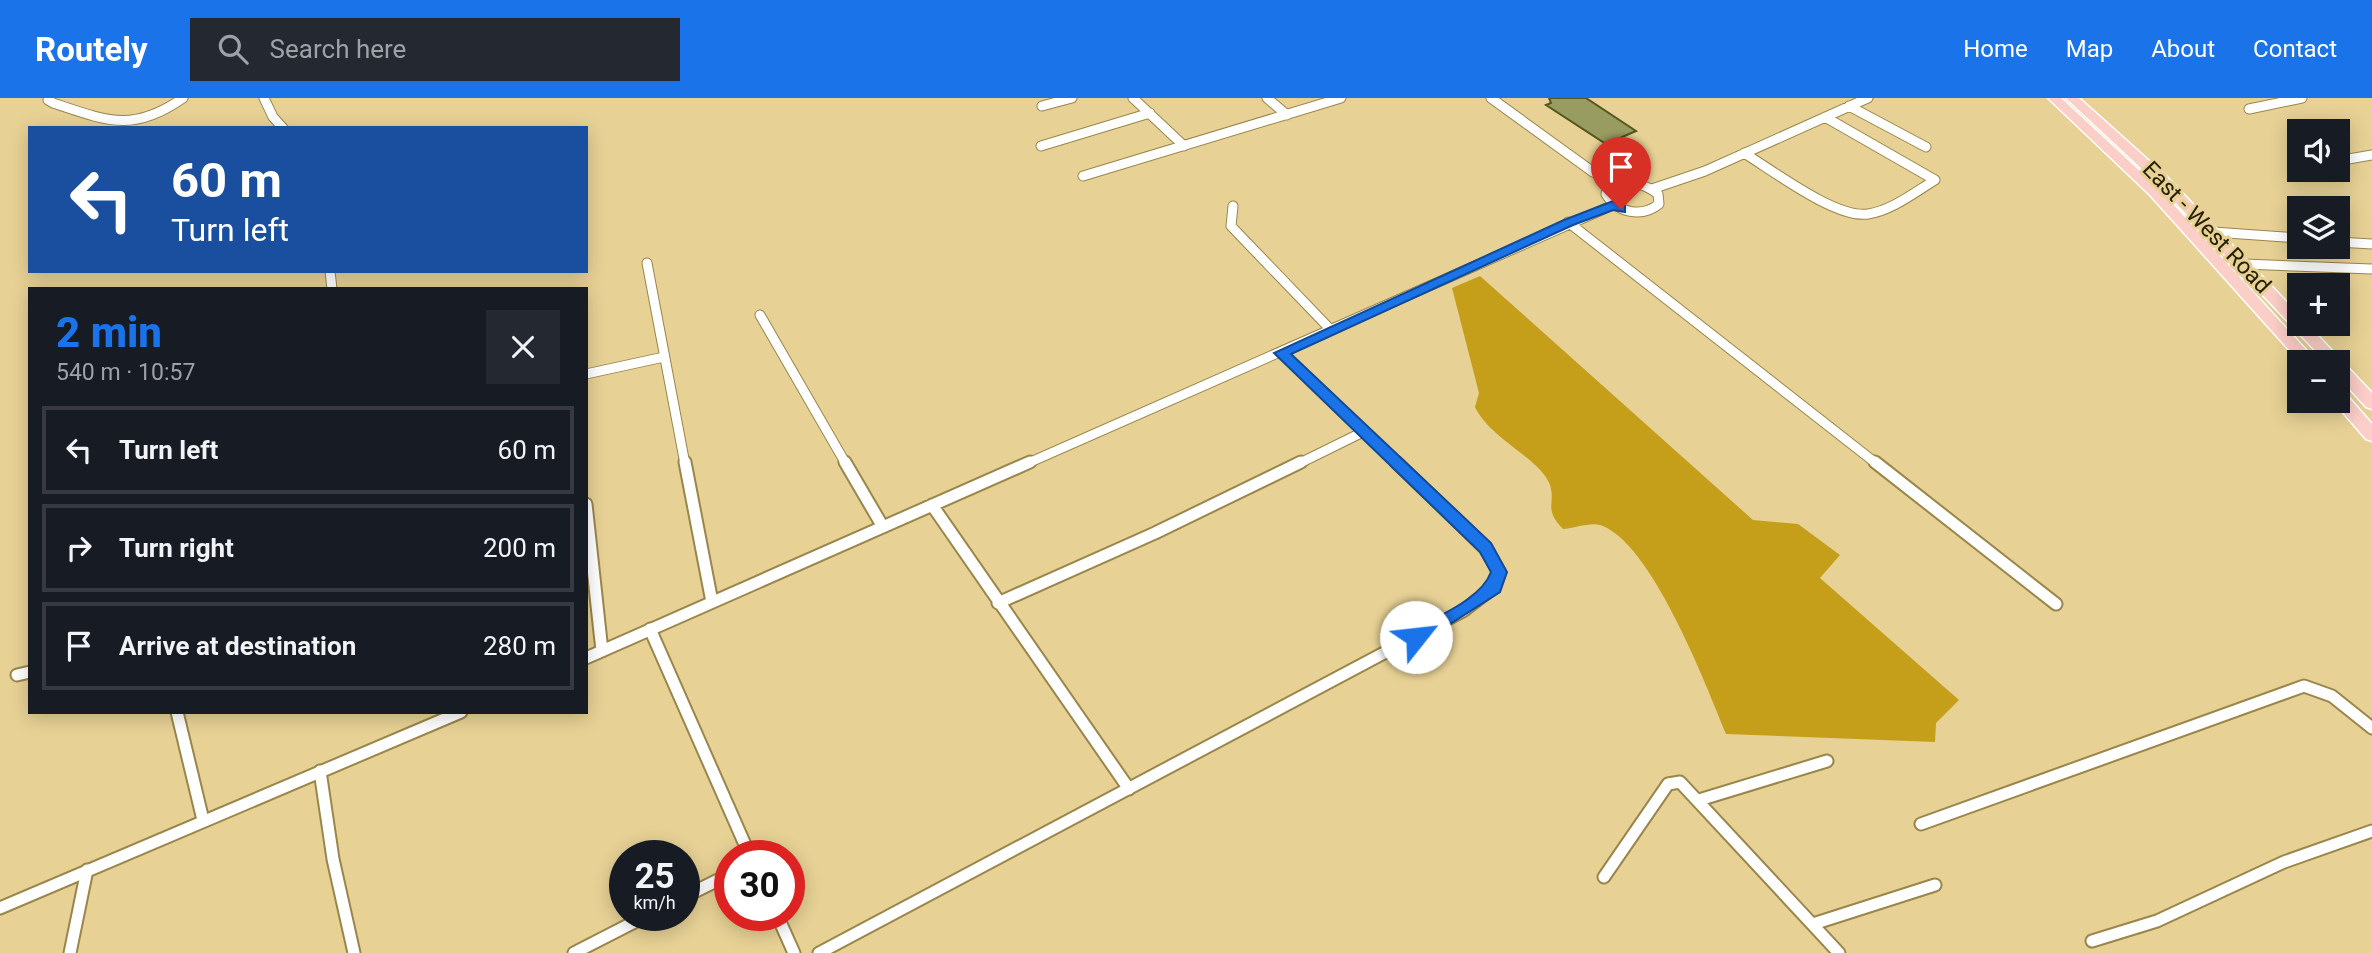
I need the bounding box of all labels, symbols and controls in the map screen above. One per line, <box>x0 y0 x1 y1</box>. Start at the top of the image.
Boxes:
search box <box>190 18 680 81</box>
text: Routely <box>35 30 148 69</box>
icon: search <box>214 30 252 68</box>
text: Search here <box>270 34 406 64</box>
text: Home <box>1963 35 2028 63</box>
text: Map <box>2066 35 2113 63</box>
text: About <box>2151 35 2215 63</box>
text: Contact <box>2253 35 2337 63</box>
map controls <box>2287 119 2350 413</box>
button: sound <box>2287 119 2350 182</box>
pin <box>1591 137 1651 209</box>
icon: arrive <box>1602 148 1640 186</box>
text: 60 m <box>171 152 282 209</box>
icon: left <box>56 154 147 245</box>
street label: East - West Road <box>2137 156 2276 299</box>
button: layers <box>2287 196 2350 259</box>
text: Turn left <box>171 211 289 249</box>
button: + <box>2287 273 2350 336</box>
text: 2 min <box>56 308 162 357</box>
button: close <box>486 310 560 384</box>
button: − <box>2287 350 2350 413</box>
text: 540 m · 10:57 <box>56 359 195 386</box>
icon: left <box>60 431 98 469</box>
text: Turn left <box>119 435 218 465</box>
text: 60 m <box>498 435 556 465</box>
icon: right <box>60 529 98 567</box>
text: Turn right <box>119 533 234 563</box>
text: 200 m <box>483 533 556 563</box>
position arrow <box>1379 600 1453 674</box>
icon: arrive <box>60 627 98 665</box>
text: Arrive at destination <box>119 631 356 661</box>
text: 280 m <box>483 631 556 661</box>
speed limit sign: 30 <box>714 840 805 931</box>
text: 25 <box>634 856 675 897</box>
text: km/h <box>633 892 676 913</box>

